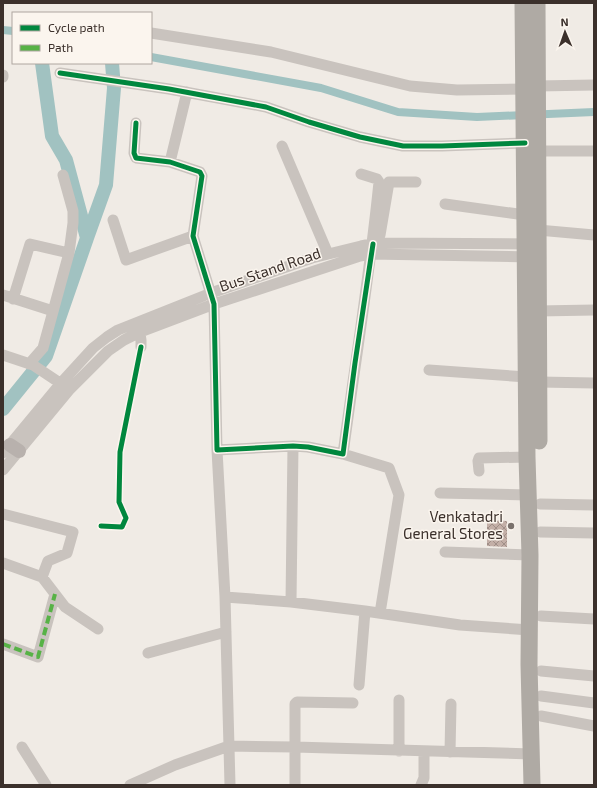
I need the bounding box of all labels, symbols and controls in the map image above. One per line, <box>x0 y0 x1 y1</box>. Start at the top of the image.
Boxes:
legend <box>12 12 152 64</box>
north arrow <box>545 12 585 52</box>
text: N <box>560 15 569 28</box>
text: Cycle path <box>48 20 105 34</box>
text: Path <box>48 40 73 54</box>
street label: Bus Stand Road <box>216 243 323 295</box>
place label: Venkatadri General Stores <box>403 507 503 542</box>
marker: Venkatadri General Stores <box>506 521 516 531</box>

